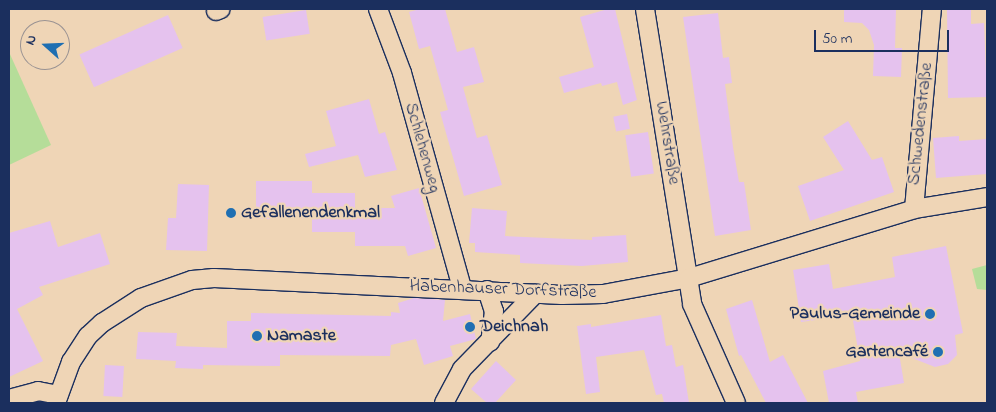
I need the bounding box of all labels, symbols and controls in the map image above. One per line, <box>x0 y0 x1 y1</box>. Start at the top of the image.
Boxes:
north arrow <box>20 20 70 70</box>
scale bar <box>816 20 951 52</box>
text: 50 m <box>822 28 852 50</box>
text: N <box>20 32 43 48</box>
street label: Schwedenstraße <box>904 62 938 186</box>
street label: Schlehenweg <box>399 100 445 196</box>
street label: Wehrstraße <box>650 100 684 186</box>
place label: Gefallenendenkmal <box>241 202 380 224</box>
marker: Gefallenendenkmal <box>225 207 237 219</box>
street label: Habenhauser Dorfstraße <box>409 276 597 304</box>
place label: Paulus-Gemeinde <box>790 303 920 325</box>
marker: Paulus-Gemeinde <box>924 308 936 320</box>
place label: Deichnah <box>480 316 548 338</box>
marker: Deichnah <box>464 321 476 333</box>
place label: Namaste <box>267 325 336 347</box>
marker: Namaste <box>251 330 263 342</box>
place label: Gartencafé <box>845 341 928 363</box>
marker: Gartencafé <box>932 346 944 358</box>

